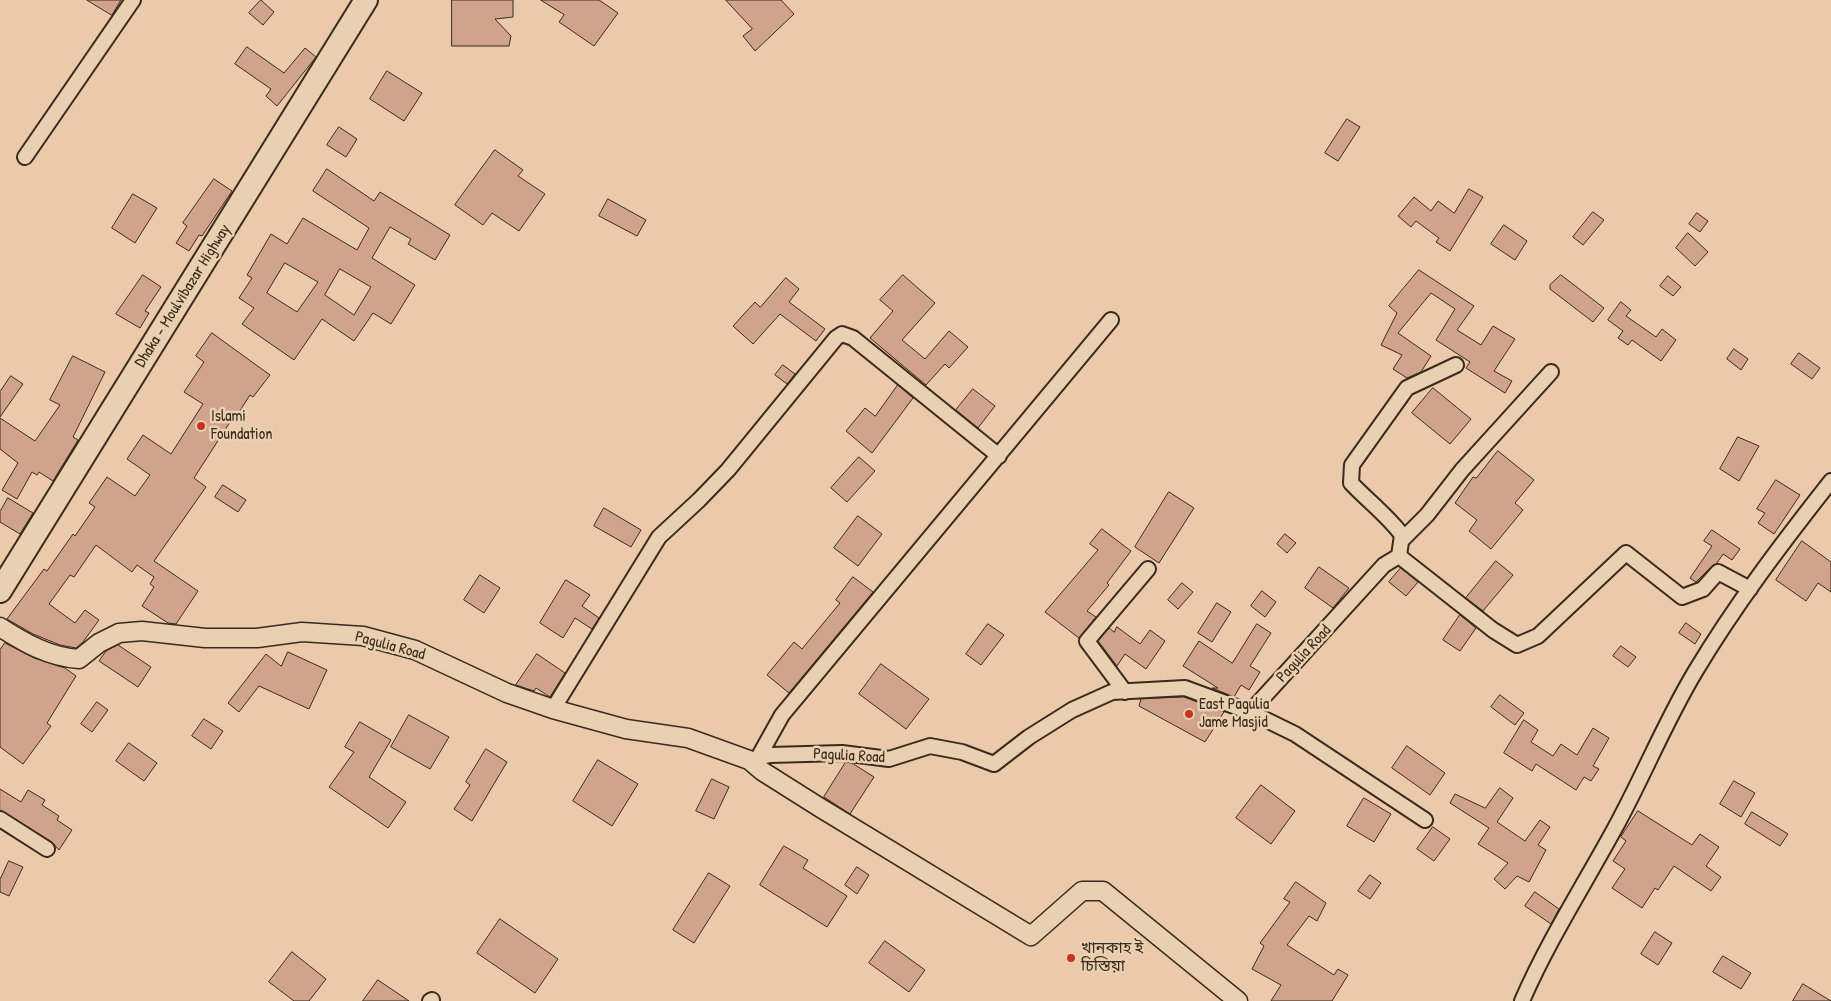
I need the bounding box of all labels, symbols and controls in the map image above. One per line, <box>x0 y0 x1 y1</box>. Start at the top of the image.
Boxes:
street label: Dhaka - Moulvibazar Highway <box>131 221 235 371</box>
place label: Islami Foundation <box>211 407 272 445</box>
marker: Islami Foundation <box>195 420 207 432</box>
street label: Pagulia Road <box>1273 621 1335 687</box>
street label: Pagulia Road <box>353 627 427 665</box>
place label: East Pagulia Jame Masjid <box>1199 695 1269 733</box>
marker: East Pagulia Jame Masjid <box>1183 708 1195 720</box>
street label: Pagulia Road <box>813 745 885 767</box>
place label: খানকাহ ই চিস্তিয়া <box>1081 939 1143 977</box>
marker: খানকাহ ই চিস্তিয়া <box>1065 952 1077 964</box>

